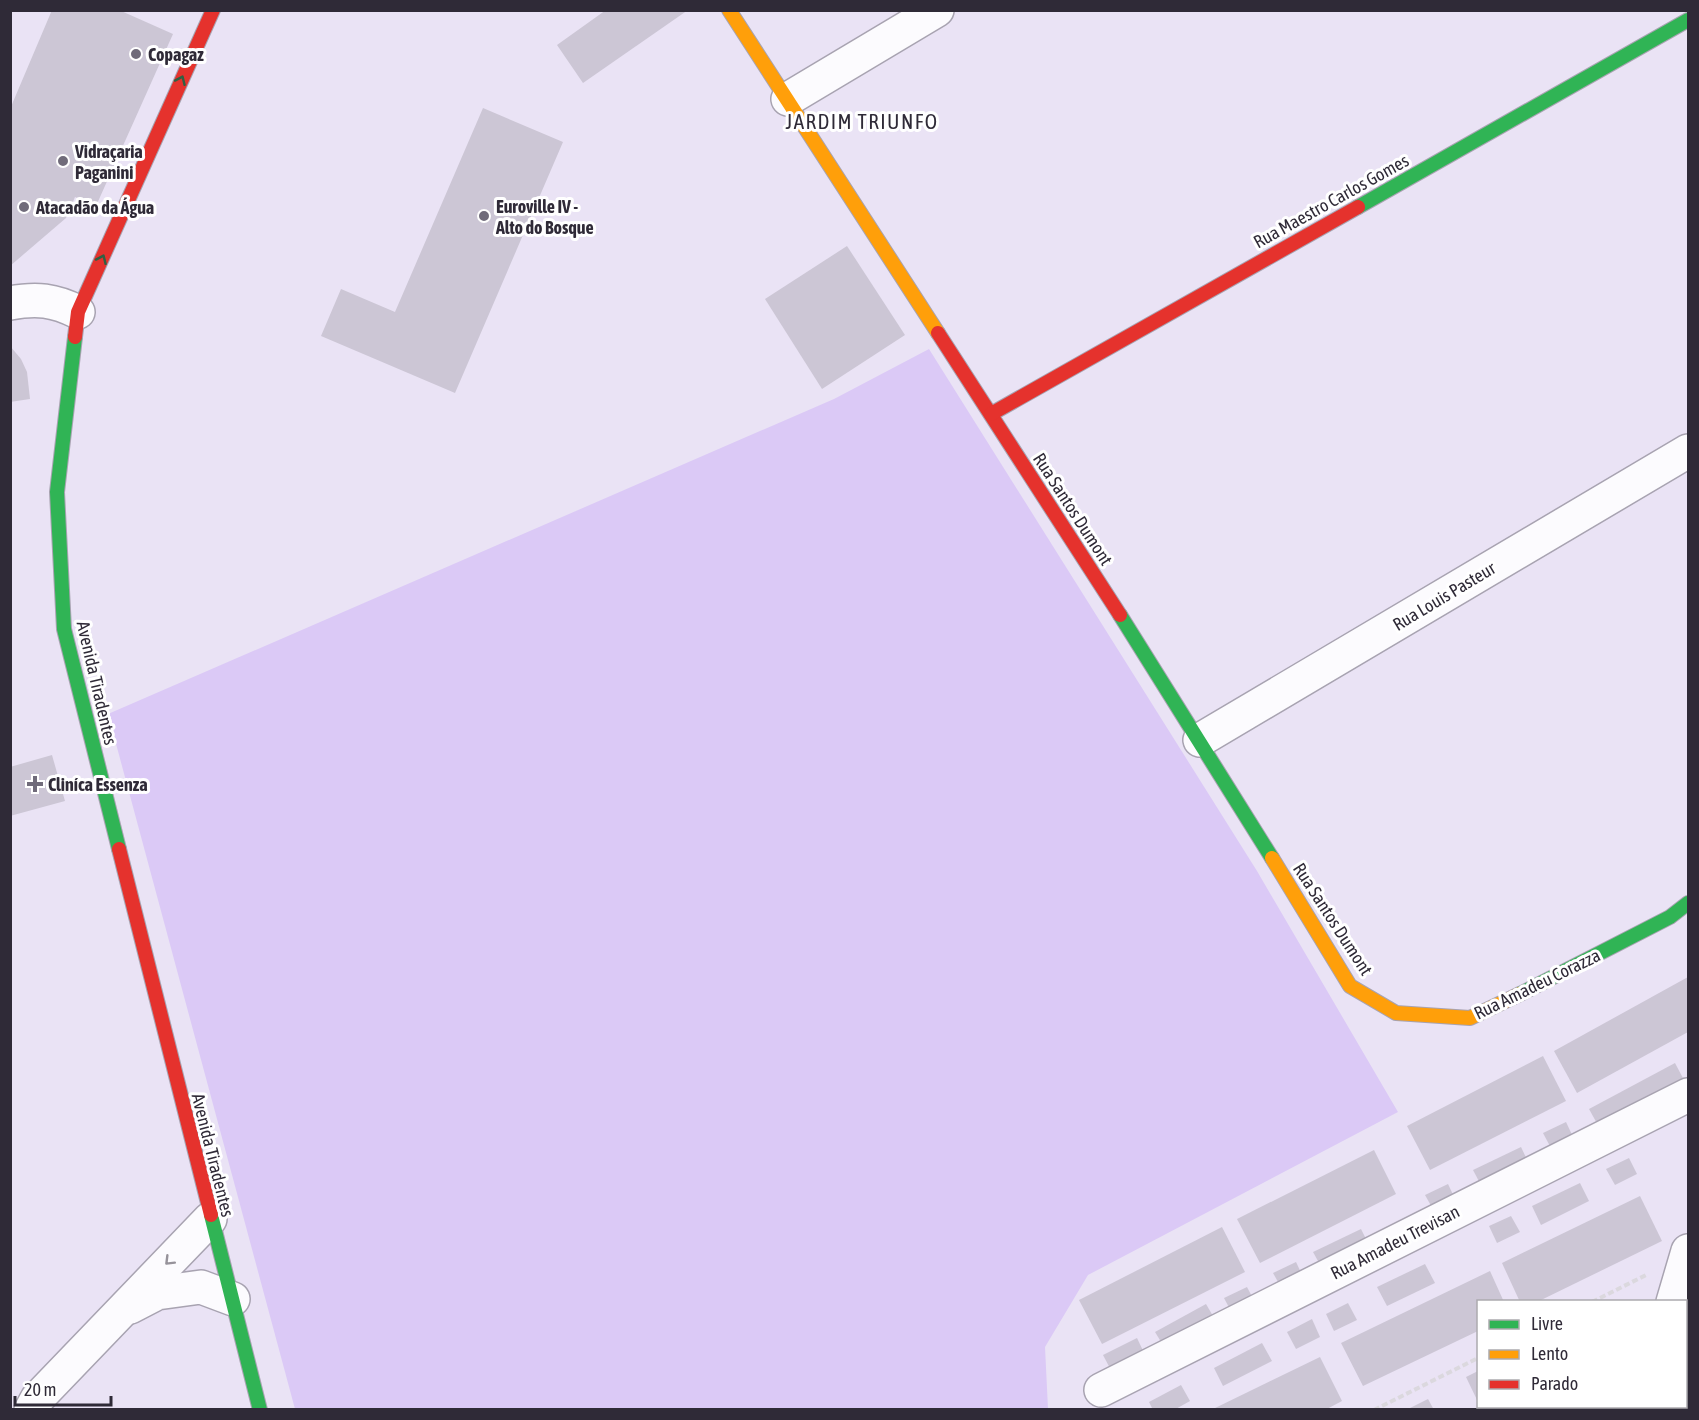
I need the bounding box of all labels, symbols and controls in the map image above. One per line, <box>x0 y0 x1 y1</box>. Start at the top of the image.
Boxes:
place label: Copagaz <box>148 44 204 65</box>
marker: Copagaz <box>129 47 143 61</box>
one-way arrow <box>174 76 186 87</box>
district label: JARDIM TRIUNFO <box>785 109 939 133</box>
place label: Vidraçaria Paganini <box>74 141 143 183</box>
street label: Rua Maestro Carlos Gomes <box>1250 150 1412 252</box>
marker: Vidraçaria Paganini <box>56 154 70 168</box>
place label: Euroville IV - Alto do Bosque <box>495 196 594 238</box>
place label: Atacadão da Água <box>35 197 154 218</box>
marker: Atacadão da Água <box>17 200 31 214</box>
marker: Euroville IV - Alto do Bosque <box>477 209 491 223</box>
one-way arrow <box>95 254 107 265</box>
street label: Rua Santos Dumont <box>1029 449 1117 569</box>
street label: Rua Louis Pasteur <box>1389 557 1500 635</box>
street label: Avenida Tiradentes <box>73 619 121 747</box>
place label: Cliníca Essenza <box>48 774 148 795</box>
marker: Cliníca Essenza <box>26 775 44 793</box>
street label: Rua Santos Dumont <box>1289 859 1377 979</box>
street label: Rua Amadeu Corazza <box>1470 944 1604 1024</box>
street label: Avenida Tiradentes <box>188 1091 238 1219</box>
street label: Rua Amadeu Trevisan <box>1327 1200 1463 1284</box>
one-way arrow <box>165 1254 176 1264</box>
legend <box>1477 1300 1687 1408</box>
text: Livre <box>1531 1313 1563 1334</box>
text: Lento <box>1531 1343 1568 1364</box>
scale bar <box>15 1369 111 1407</box>
text: Parado <box>1531 1373 1578 1394</box>
text: 20 m <box>24 1379 56 1400</box>

